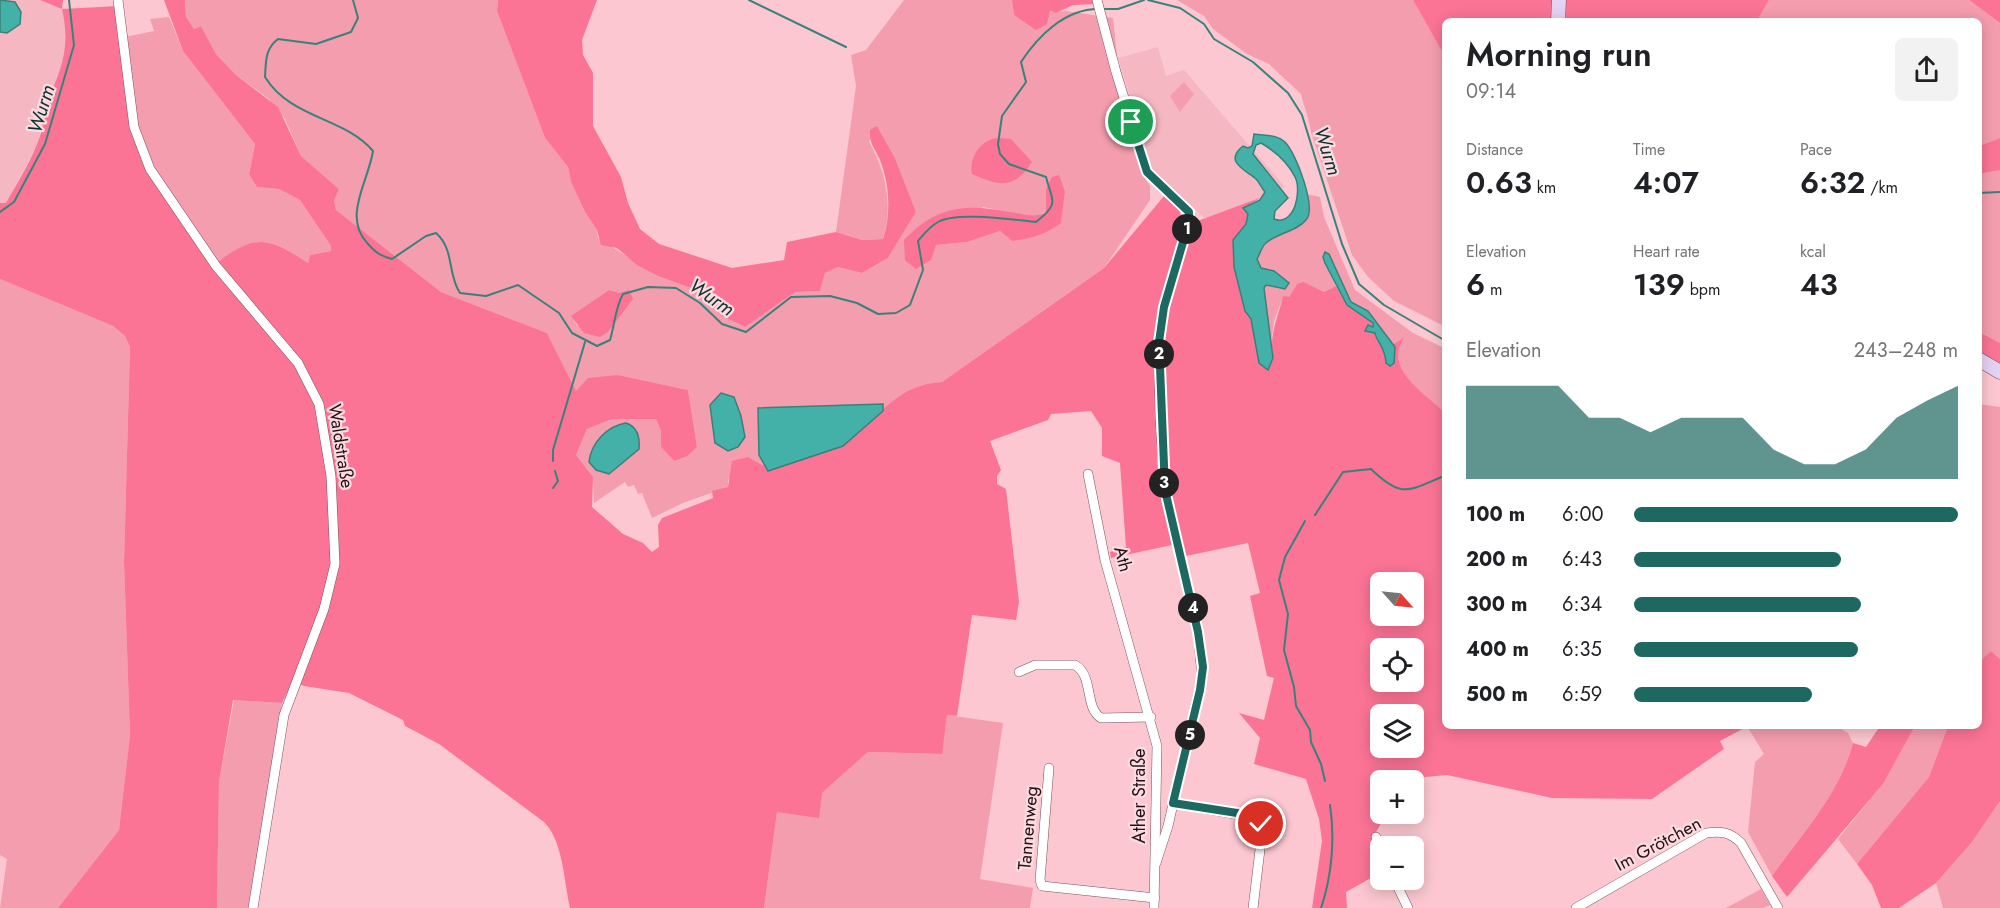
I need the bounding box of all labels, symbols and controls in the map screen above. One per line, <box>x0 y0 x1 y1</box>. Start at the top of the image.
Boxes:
text: Morning run <box>1466 31 1652 78</box>
button: share <box>1895 38 1958 101</box>
text: 09:14 <box>1466 77 1516 106</box>
water label: Wurm <box>20 81 63 137</box>
pin <box>1105 96 1156 147</box>
icon: arrive <box>1114 105 1147 138</box>
water label: Wurm <box>1306 123 1349 179</box>
text: Distance <box>1466 138 1523 161</box>
text: Time <box>1633 138 1665 161</box>
text: Pace <box>1800 138 1832 161</box>
text: 0.63 <box>1466 161 1532 204</box>
text: 4:07 <box>1633 161 1699 204</box>
text: 6:32 <box>1800 161 1865 204</box>
text: km <box>1532 176 1556 199</box>
text: /km <box>1865 176 1898 199</box>
pin: 1 <box>1172 214 1202 244</box>
text: 1 <box>1183 217 1191 240</box>
text: Elevation <box>1466 240 1526 263</box>
text: Heart rate <box>1633 240 1700 263</box>
text: kcal <box>1800 240 1826 263</box>
text: 6 <box>1466 263 1485 306</box>
text: 139 <box>1633 263 1685 306</box>
text: 43 <box>1800 263 1838 306</box>
water label: Wurm <box>683 271 740 324</box>
text: m <box>1485 278 1502 301</box>
text: bpm <box>1685 278 1720 301</box>
text: Elevation <box>1466 336 1541 365</box>
text: 243–248 m <box>1854 336 1958 365</box>
pin: 2 <box>1144 339 1174 369</box>
text: 2 <box>1154 342 1164 365</box>
street label: Waldstraße <box>322 402 360 490</box>
pin: 3 <box>1149 468 1179 498</box>
text: 3 <box>1159 471 1169 494</box>
text: 100 m <box>1466 500 1525 529</box>
text: 6:00 <box>1562 500 1604 529</box>
street label: Ath <box>1107 543 1139 575</box>
text: 200 m <box>1466 545 1528 574</box>
text: 6:43 <box>1562 545 1602 574</box>
north arrow <box>1370 572 1424 626</box>
map controls <box>1370 572 1424 890</box>
text: 300 m <box>1466 590 1527 619</box>
text: 6:34 <box>1562 590 1602 619</box>
pin: 4 <box>1178 593 1208 623</box>
text: 4 <box>1187 596 1199 619</box>
text: 400 m <box>1466 635 1529 664</box>
text: 6:35 <box>1562 635 1602 664</box>
button: locate <box>1370 638 1424 692</box>
text: 500 m <box>1466 680 1528 709</box>
text: 6:59 <box>1562 680 1602 709</box>
button: layers <box>1370 704 1424 758</box>
pin: 5 <box>1175 720 1205 750</box>
text: 5 <box>1185 723 1195 746</box>
street label: Ather Straße <box>1126 749 1152 843</box>
button: + <box>1370 770 1424 824</box>
street label: Tannenweg <box>1011 785 1045 871</box>
pin <box>1235 798 1286 849</box>
icon: check <box>1244 807 1277 840</box>
street label: Im Grötchen <box>1610 810 1706 878</box>
button: − <box>1370 836 1424 890</box>

